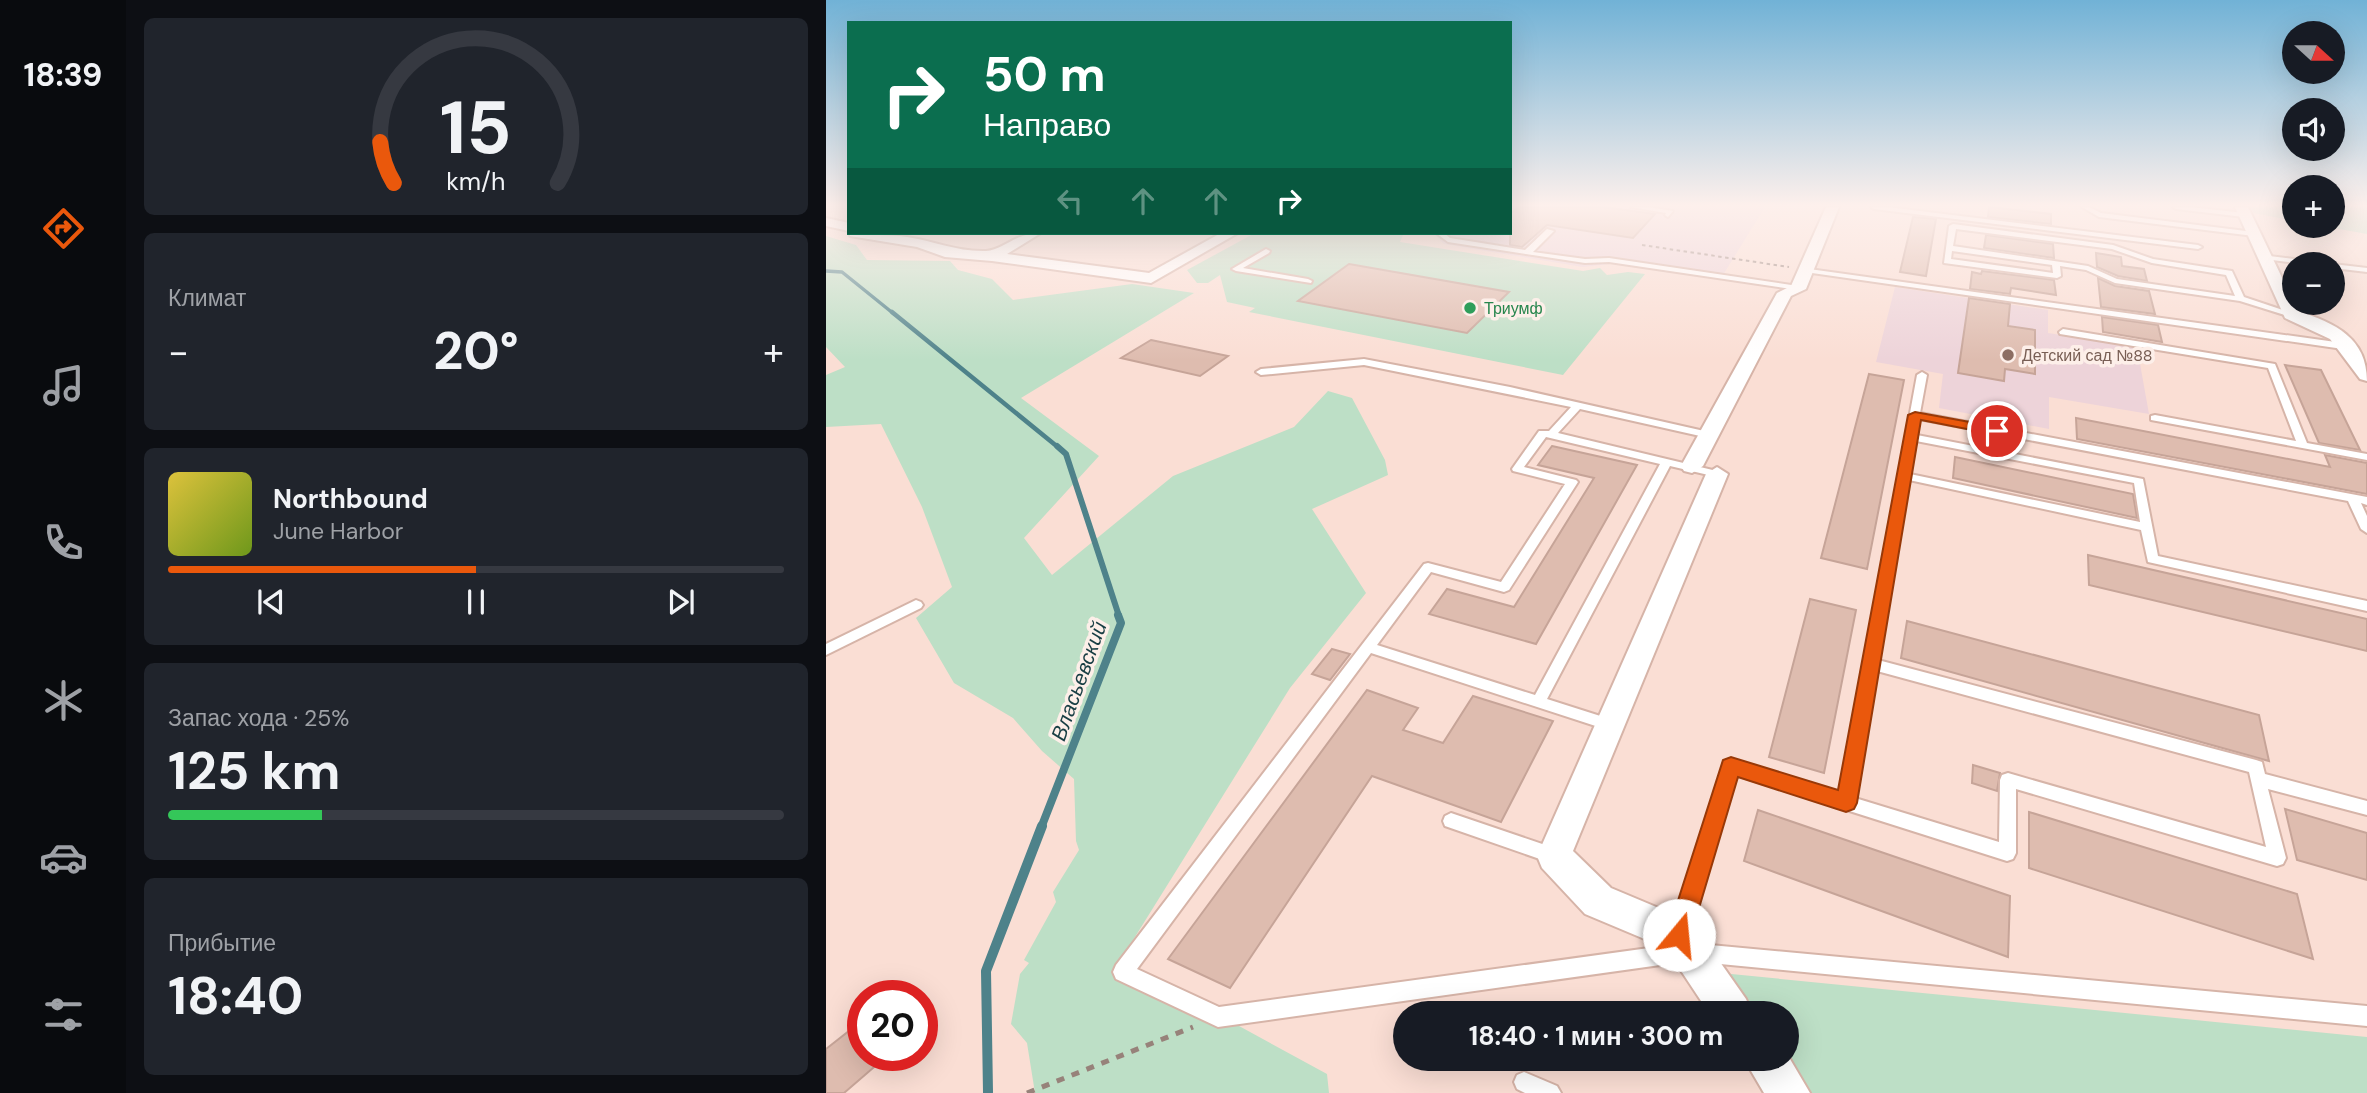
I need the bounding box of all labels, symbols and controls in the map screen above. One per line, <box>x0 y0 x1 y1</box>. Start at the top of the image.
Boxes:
north arrow <box>2282 21 2345 84</box>
map controls <box>2282 21 2345 315</box>
text: 50 m <box>983 42 1106 106</box>
icon: right <box>868 49 959 140</box>
text: 18:39 <box>24 54 102 96</box>
text: 15 <box>440 81 512 176</box>
button: sound <box>2282 98 2345 161</box>
text: Направо <box>983 104 1111 146</box>
text: km/h <box>446 164 506 197</box>
button: + <box>2282 175 2345 238</box>
icon: left <box>1051 182 1089 220</box>
icon: ahead <box>1124 182 1162 220</box>
icon: ahead <box>1197 182 1235 220</box>
icon: right <box>1270 182 1308 220</box>
icon: directions <box>39 204 88 253</box>
button: − <box>2282 252 2345 315</box>
text: Климат <box>168 283 246 313</box>
place label: Триумф <box>1484 298 1543 319</box>
marker: Триумф <box>1462 300 1478 316</box>
text: 20° <box>433 317 519 385</box>
text: − <box>168 327 189 377</box>
text: + <box>763 327 784 377</box>
place label: Детский сад №88 <box>2022 345 2153 366</box>
marker: Детский сад №88 <box>2000 347 2016 363</box>
icon: music <box>39 361 88 410</box>
pin <box>1967 401 2027 461</box>
icon: arrive <box>1978 412 2016 450</box>
text: Northbound <box>273 482 428 516</box>
text: June Harbor <box>273 516 403 546</box>
icon: phone <box>39 518 88 567</box>
icon: previous <box>252 583 290 621</box>
icon: pause <box>457 583 495 621</box>
icon: next <box>662 583 700 621</box>
water label: Власьевский <box>1044 617 1114 745</box>
icon: climate <box>39 676 88 725</box>
text: Запас хода · 25% <box>168 703 349 733</box>
text: 125 km <box>168 737 340 805</box>
icon: car <box>39 833 88 882</box>
position arrow <box>1642 898 1716 972</box>
text: Прибытие <box>168 928 276 958</box>
text: 18:40 <box>168 962 303 1030</box>
speed limit sign: 20 <box>847 980 938 1071</box>
icon: filters <box>39 990 88 1039</box>
text: 18:40 · 1 мин · 300 m <box>1469 1019 1723 1053</box>

